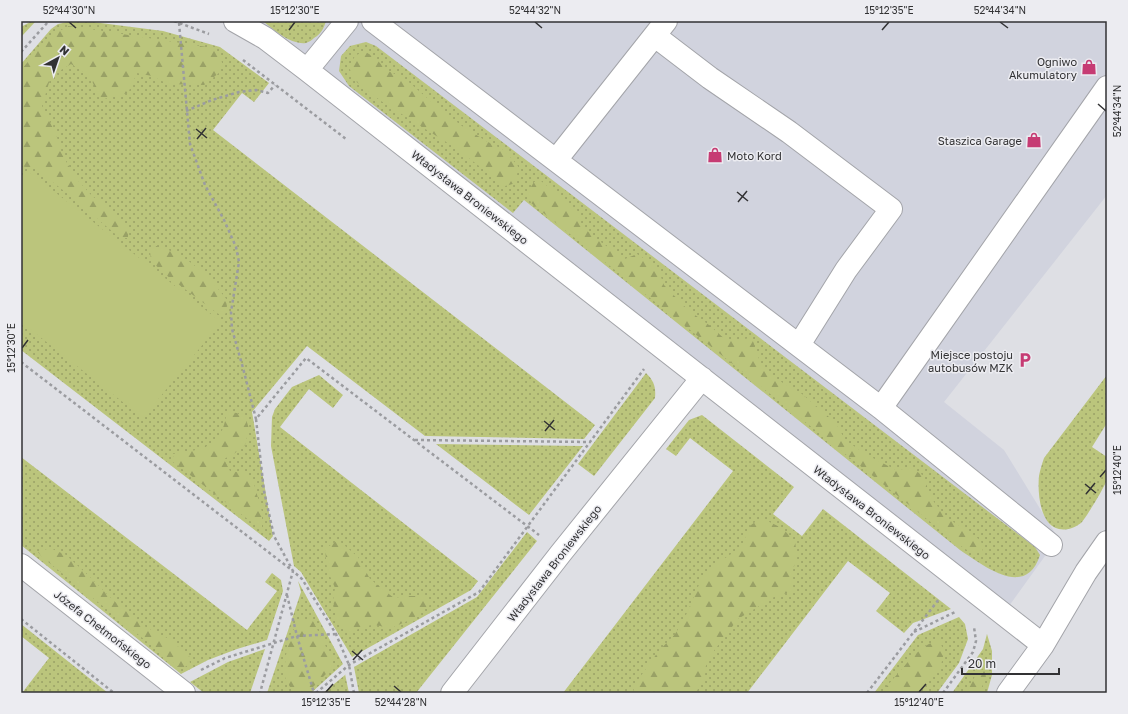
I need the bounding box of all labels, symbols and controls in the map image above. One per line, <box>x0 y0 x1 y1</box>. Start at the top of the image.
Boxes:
text: 52°44'30"N <box>43 4 95 16</box>
text: 15°12'30"E <box>270 4 320 16</box>
text: 52°44'32"N <box>509 4 561 16</box>
text: 15°12'35"E <box>864 4 914 16</box>
text: 52°44'34"N <box>974 4 1026 16</box>
north arrow <box>38 38 78 78</box>
text: N <box>57 42 72 58</box>
place label: Ogniwo Akumulatory <box>1009 55 1077 81</box>
shop icon: Ogniwo Akumulatory <box>1080 58 1098 76</box>
text: 52°44'34"N <box>1111 85 1123 137</box>
shop icon: Staszica Garage <box>1025 131 1043 149</box>
place label: Staszica Garage <box>938 134 1022 147</box>
shop icon: Moto Kord <box>706 146 724 164</box>
street label: Władysława Broniewskiego <box>409 147 531 247</box>
place label: Moto Kord <box>727 149 782 162</box>
text: 15°12'30"E <box>5 323 17 373</box>
place label: Miejsce postoju autobusów MZK <box>928 348 1013 374</box>
parking icon: Miejsce postoju autobusów MZK <box>1016 351 1034 369</box>
text: 15°12'40"E <box>1111 445 1123 495</box>
street label: Władysława Broniewskiego <box>811 462 933 562</box>
street label: Władysława Broniewskiego <box>504 502 604 624</box>
street label: Józefa Chełmońskiego <box>52 587 154 671</box>
scale bar <box>962 650 1059 676</box>
text: 20 m <box>968 656 996 671</box>
text: 15°12'35"E <box>301 696 351 708</box>
text: 52°44'28"N <box>375 696 427 708</box>
text: 15°12'40"E <box>894 696 944 708</box>

